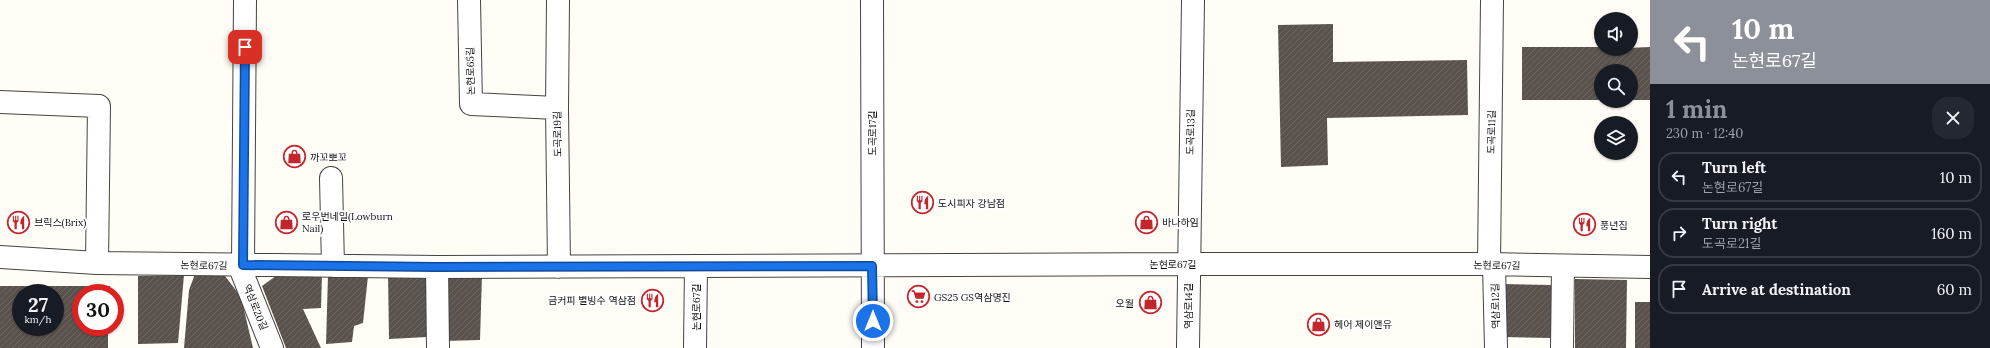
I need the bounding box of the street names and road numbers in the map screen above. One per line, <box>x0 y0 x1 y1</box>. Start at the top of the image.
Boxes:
street label: 논현로65길 <box>464 47 477 95</box>
street label: 도곡로13길 <box>1184 109 1197 155</box>
street label: 도곡로17길 <box>866 110 879 156</box>
street label: 도곡로11길 <box>1485 110 1498 154</box>
street label: 도곡로19길 <box>551 111 564 157</box>
street label: 논현로67길 <box>1149 258 1197 271</box>
street label: 논현로67길 <box>180 259 228 272</box>
street label: 논현로67길 <box>1473 259 1521 272</box>
street label: 역삼로20길 <box>240 282 271 332</box>
street label: 논현로67길 <box>690 283 703 331</box>
street label: 역삼로14길 <box>1182 283 1195 329</box>
street label: 역삼로12길 <box>1489 283 1502 329</box>

